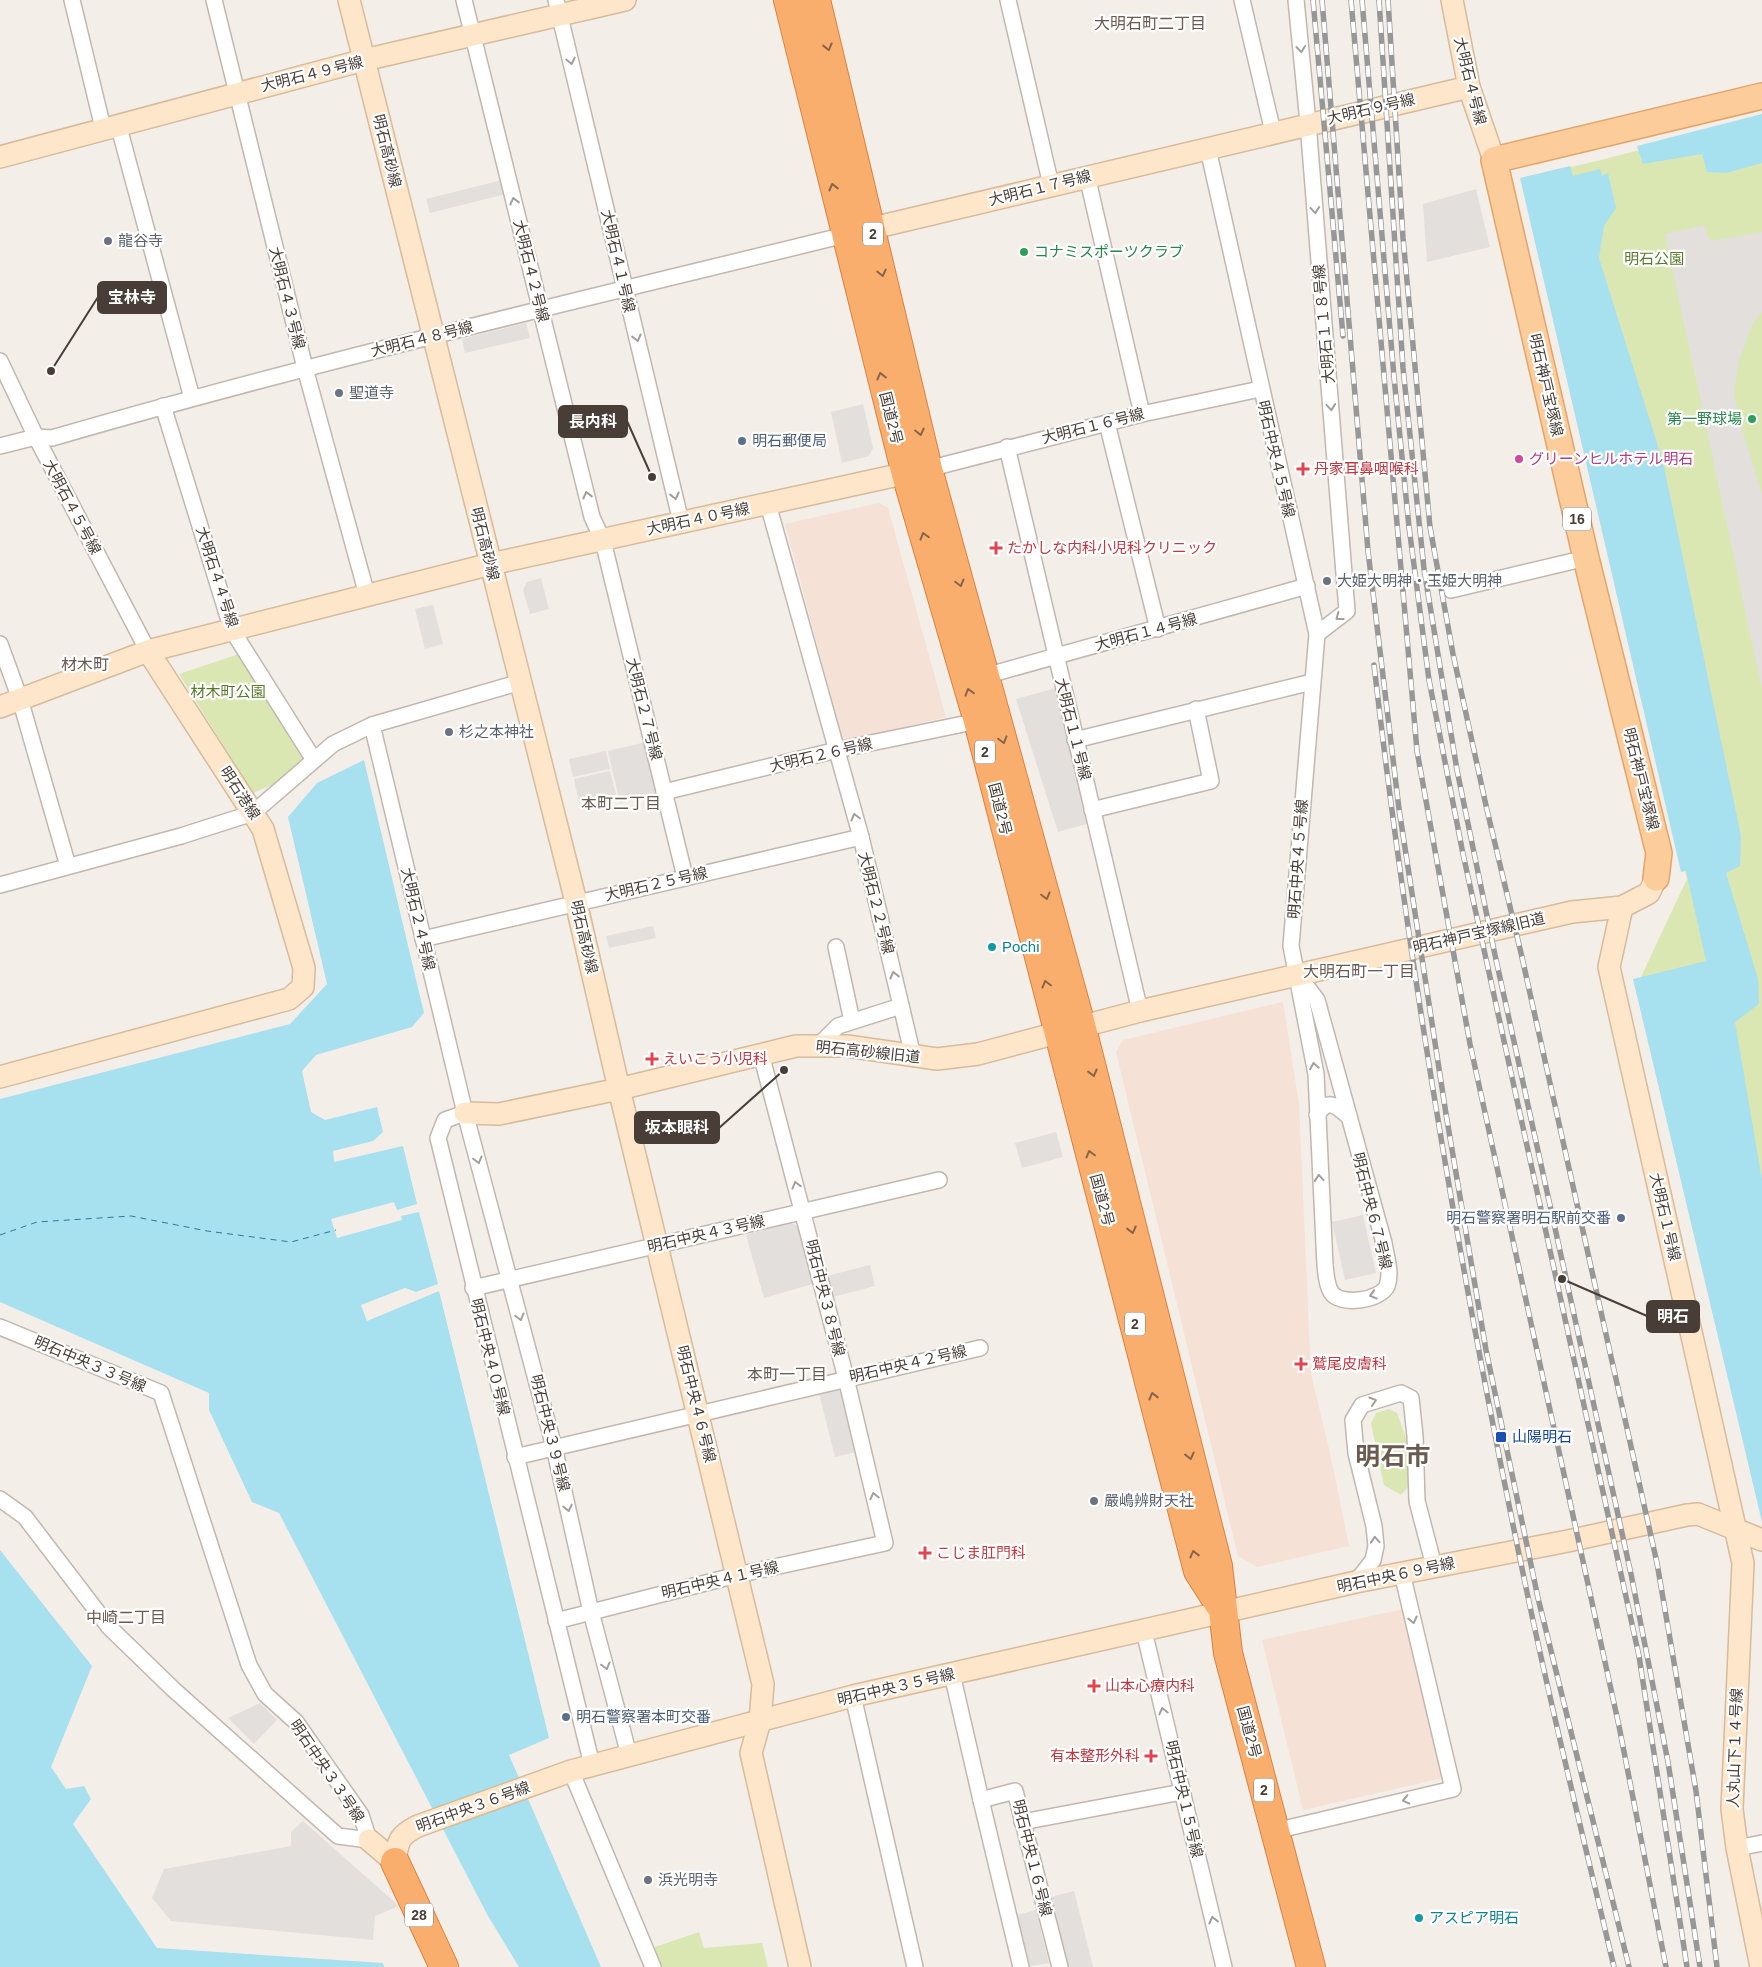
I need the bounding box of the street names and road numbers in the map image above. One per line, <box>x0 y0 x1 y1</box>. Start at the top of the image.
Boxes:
street label: 大明石４号線 <box>1451 35 1490 127</box>
street label: 大明石４９号線 <box>259 53 365 94</box>
street label: 大明石９号線 <box>1325 90 1417 127</box>
street label: 明石高砂線 <box>370 112 405 189</box>
street label: 大明石１７号線 <box>987 167 1093 208</box>
street label: 大明石４１号線 <box>598 208 639 314</box>
street label: 大明石４２号線 <box>511 218 552 324</box>
road number: 2 <box>863 222 883 245</box>
street label: 大明石４３号線 <box>267 245 308 351</box>
street label: 大明石１１８号線 <box>1310 264 1337 385</box>
street label: 大明石４８号線 <box>369 318 475 359</box>
street label: 明石神戸宝塚線 <box>1526 332 1567 438</box>
street label: 国道2号 <box>877 390 906 446</box>
street label: 明石中央４５号線 <box>1255 399 1298 519</box>
street label: 大明石１６号線 <box>1040 405 1146 446</box>
street label: 大明石４５号線 <box>40 456 105 557</box>
street label: 大明石４０号線 <box>645 499 751 538</box>
street label: 明石高砂線 <box>468 505 503 582</box>
road number: 16 <box>1563 508 1591 530</box>
street label: 大明石４４号線 <box>193 524 242 629</box>
street label: 大明石１４号線 <box>1093 610 1199 653</box>
street label: 大明石２７号線 <box>624 656 665 762</box>
street label: 大明石１１号線 <box>1053 676 1094 782</box>
street label: 明石神戸宝塚線 <box>1621 726 1662 832</box>
street label: 大明石２６号線 <box>768 734 874 775</box>
road number: 2 <box>975 740 995 764</box>
street label: 明石港線 <box>217 763 264 823</box>
street label: 国道2号 <box>986 781 1015 837</box>
street label: 明石中央４５号線 <box>1285 799 1310 919</box>
street label: 大明石２２号線 <box>856 850 897 956</box>
street label: 大明石２５号線 <box>603 863 709 904</box>
street label: 大明石２４号線 <box>398 866 439 972</box>
street label: 明石高砂線 <box>568 898 601 975</box>
street label: 明石神戸宝塚線旧道 <box>1411 909 1547 956</box>
street label: 明石高砂線旧道 <box>815 1038 921 1065</box>
street label: 明石中央６７号線 <box>1350 1151 1395 1271</box>
street label: 大明石１号線 <box>1647 1171 1684 1263</box>
street label: 国道2号 <box>1087 1172 1118 1228</box>
street label: 明石中央４３号線 <box>646 1212 766 1255</box>
street label: 明石中央３８号線 <box>803 1238 848 1358</box>
street label: 明石中央４０号線 <box>468 1297 513 1417</box>
road number: 2 <box>1125 1312 1145 1336</box>
street label: 明石中央３３号線 <box>32 1332 149 1395</box>
street label: 明石中央４２号線 <box>848 1342 968 1385</box>
street label: 明石中央４６号線 <box>674 1344 719 1464</box>
street label: 明石中央３９号線 <box>528 1373 573 1493</box>
street label: 明石中央６９号線 <box>1335 1554 1456 1595</box>
street label: 明石中央４１号線 <box>660 1558 780 1601</box>
street label: 明石中央３５号線 <box>836 1665 956 1708</box>
street label: 人丸山下１４号線 <box>1724 1688 1745 1808</box>
street label: 国道2号 <box>1234 1704 1265 1760</box>
street label: 明石中央３３号線 <box>287 1716 368 1825</box>
street label: 明石中央１５号線 <box>1163 1739 1206 1859</box>
street label: 明石中央３６号線 <box>414 1778 532 1835</box>
road number: 2 <box>1254 1778 1274 1802</box>
street label: 明石中央１６号線 <box>1010 1798 1055 1918</box>
road number: 28 <box>405 1904 433 1926</box>

